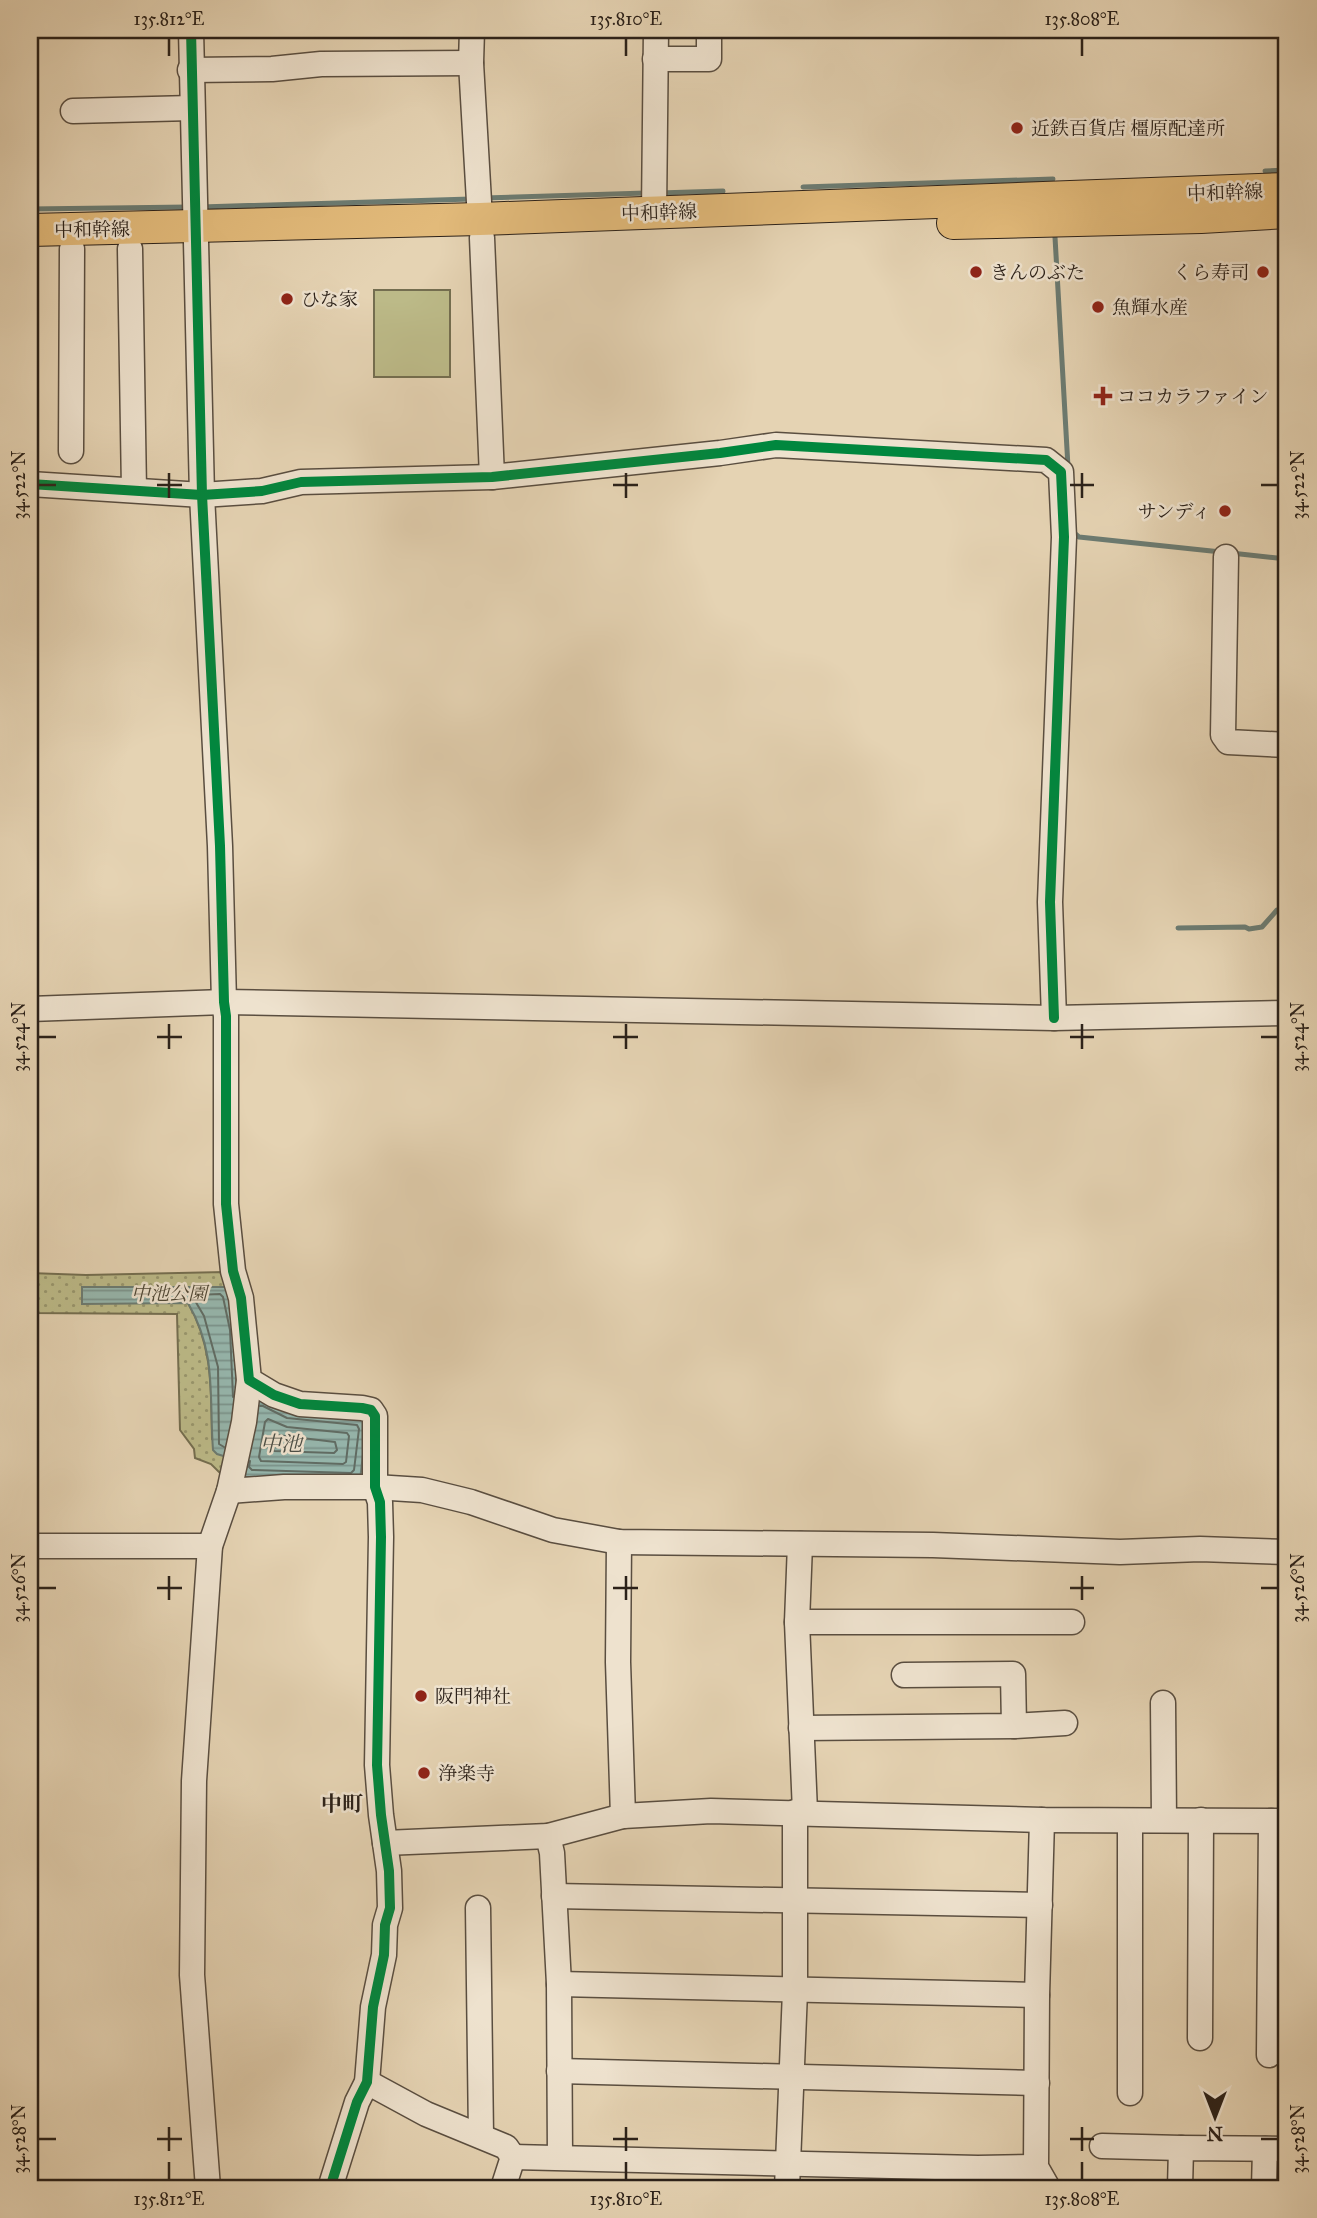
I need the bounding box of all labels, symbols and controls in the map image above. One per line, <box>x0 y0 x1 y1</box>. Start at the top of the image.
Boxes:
text: 135.812°E <box>134 8 205 30</box>
text: 135.810°E <box>590 8 662 30</box>
text: 135.808°E <box>1045 8 1120 30</box>
place label: 近鉄百貨店 橿原配達所 <box>1031 117 1225 140</box>
marker: 近鉄百貨店 橿原配達所 <box>1009 120 1025 136</box>
street label: 中和幹線 <box>1187 180 1263 205</box>
street label: 中和幹線 <box>621 200 697 225</box>
street label: 中和幹線 <box>54 217 130 242</box>
place label: きんのぶた <box>990 261 1085 284</box>
place label: くら寿司 <box>1173 261 1249 284</box>
marker: きんのぶた <box>968 264 984 280</box>
marker: くら寿司 <box>1255 264 1271 280</box>
place label: ひな家 <box>301 288 358 311</box>
marker: ひな家 <box>279 291 295 307</box>
place label: 魚輝水産 <box>1112 296 1188 319</box>
marker: 魚輝水産 <box>1090 299 1106 315</box>
place label: ココカラファイン <box>1117 385 1269 408</box>
marker: ココカラファイン <box>1095 388 1111 404</box>
text: 34.522°N <box>8 451 30 519</box>
text: 34.522°N <box>1287 451 1309 519</box>
place label: サンディ <box>1137 500 1211 523</box>
marker: サンディ <box>1217 503 1233 519</box>
text: 34.524°N <box>8 1002 30 1072</box>
text: 34.524°N <box>1287 1002 1309 1072</box>
park label: 中池公園 <box>131 1282 210 1305</box>
water label: 中池 <box>260 1431 304 1457</box>
text: 34.526°N <box>8 1553 30 1623</box>
text: 34.526°N <box>1287 1553 1309 1623</box>
place label: 阪門神社 <box>435 1685 511 1708</box>
marker: 阪門神社 <box>413 1688 429 1704</box>
place label: 浄楽寺 <box>438 1762 495 1785</box>
marker: 浄楽寺 <box>416 1765 432 1781</box>
district label: 中町 <box>321 1791 363 1817</box>
north arrow <box>1180 2082 1250 2152</box>
text: 34.528°N <box>8 2104 30 2174</box>
text: 34.528°N <box>1287 2104 1309 2174</box>
text: N <box>1207 2122 1223 2145</box>
text: 135.812°E <box>134 2188 205 2210</box>
text: 135.810°E <box>590 2188 662 2210</box>
text: 135.808°E <box>1045 2188 1120 2210</box>

